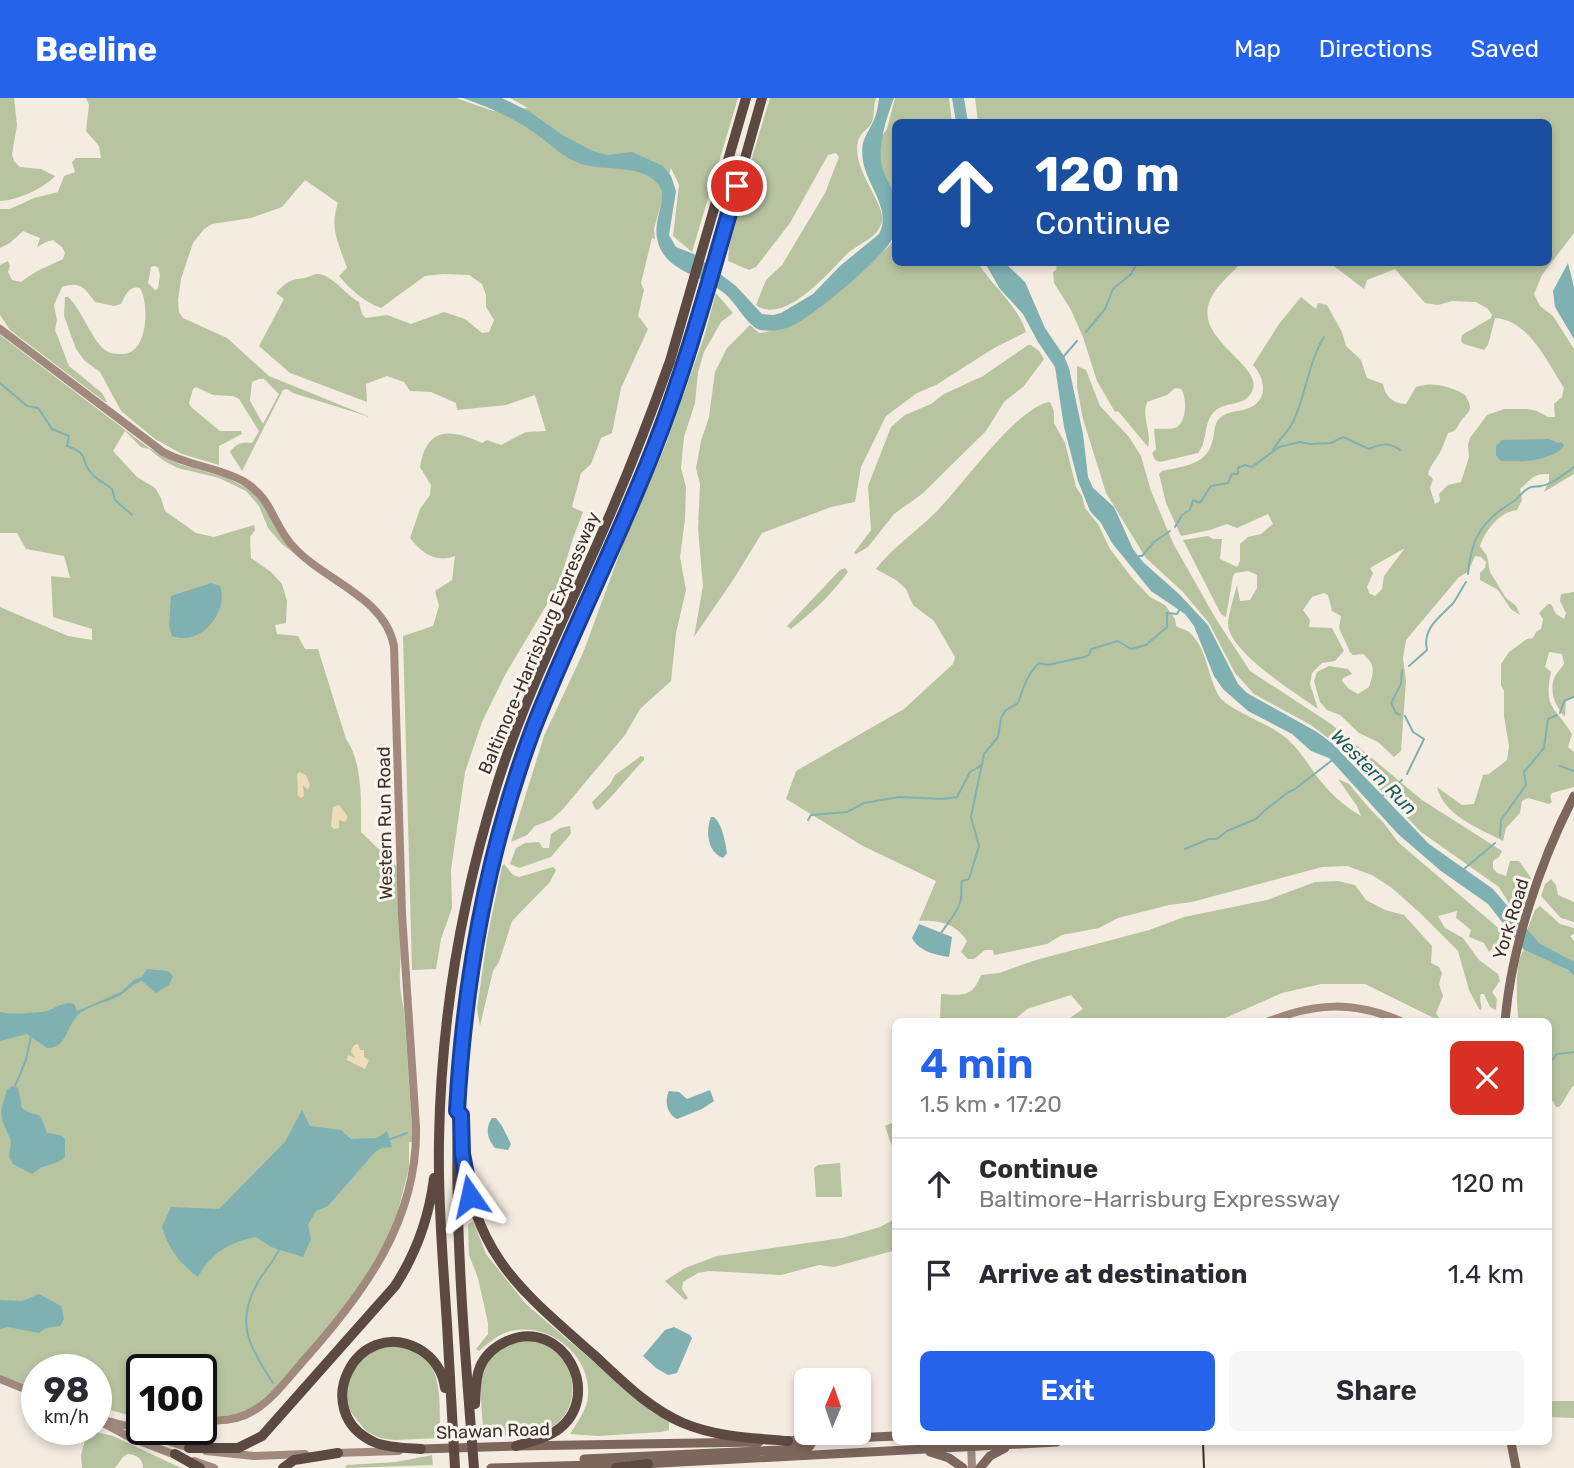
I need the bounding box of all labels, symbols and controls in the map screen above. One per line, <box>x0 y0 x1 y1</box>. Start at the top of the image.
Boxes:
text: Beeline <box>35 30 157 69</box>
text: Map <box>1234 35 1281 63</box>
text: Directions <box>1319 35 1432 63</box>
text: Saved <box>1470 35 1539 63</box>
text: 120 m <box>1035 145 1180 203</box>
icon: ahead <box>920 147 1011 238</box>
pin <box>707 156 767 216</box>
icon: arrive <box>718 167 756 205</box>
text: Continue <box>1035 204 1171 242</box>
street label: Baltimore-Harrisburg Expressway <box>474 509 604 777</box>
water label: Western Run <box>1326 724 1422 820</box>
street label: Western Run Road <box>373 746 397 900</box>
street label: York Road <box>1488 876 1534 962</box>
text: 4 min <box>920 1039 1034 1089</box>
button: close <box>1450 1041 1524 1115</box>
text: 1.5 km · 17:20 <box>920 1090 1062 1118</box>
text: Continue <box>979 1154 1098 1185</box>
position arrow <box>433 1159 507 1233</box>
icon: ahead <box>920 1165 958 1203</box>
text: 120 m <box>1452 1168 1524 1199</box>
text: Baltimore-Harrisburg Expressway <box>979 1185 1340 1213</box>
icon: arrive <box>920 1256 958 1294</box>
text: Arrive at destination <box>979 1259 1247 1290</box>
text: 1.4 km <box>1448 1259 1524 1290</box>
button: Exit <box>920 1351 1215 1431</box>
button: Share <box>1229 1351 1524 1431</box>
speed limit sign: 100 <box>126 1354 217 1445</box>
north arrow <box>794 1368 872 1446</box>
map controls <box>794 1368 871 1445</box>
text: 98 <box>43 1369 90 1411</box>
text: km/h <box>44 1406 89 1428</box>
street label: Shawan Road <box>436 1418 550 1444</box>

